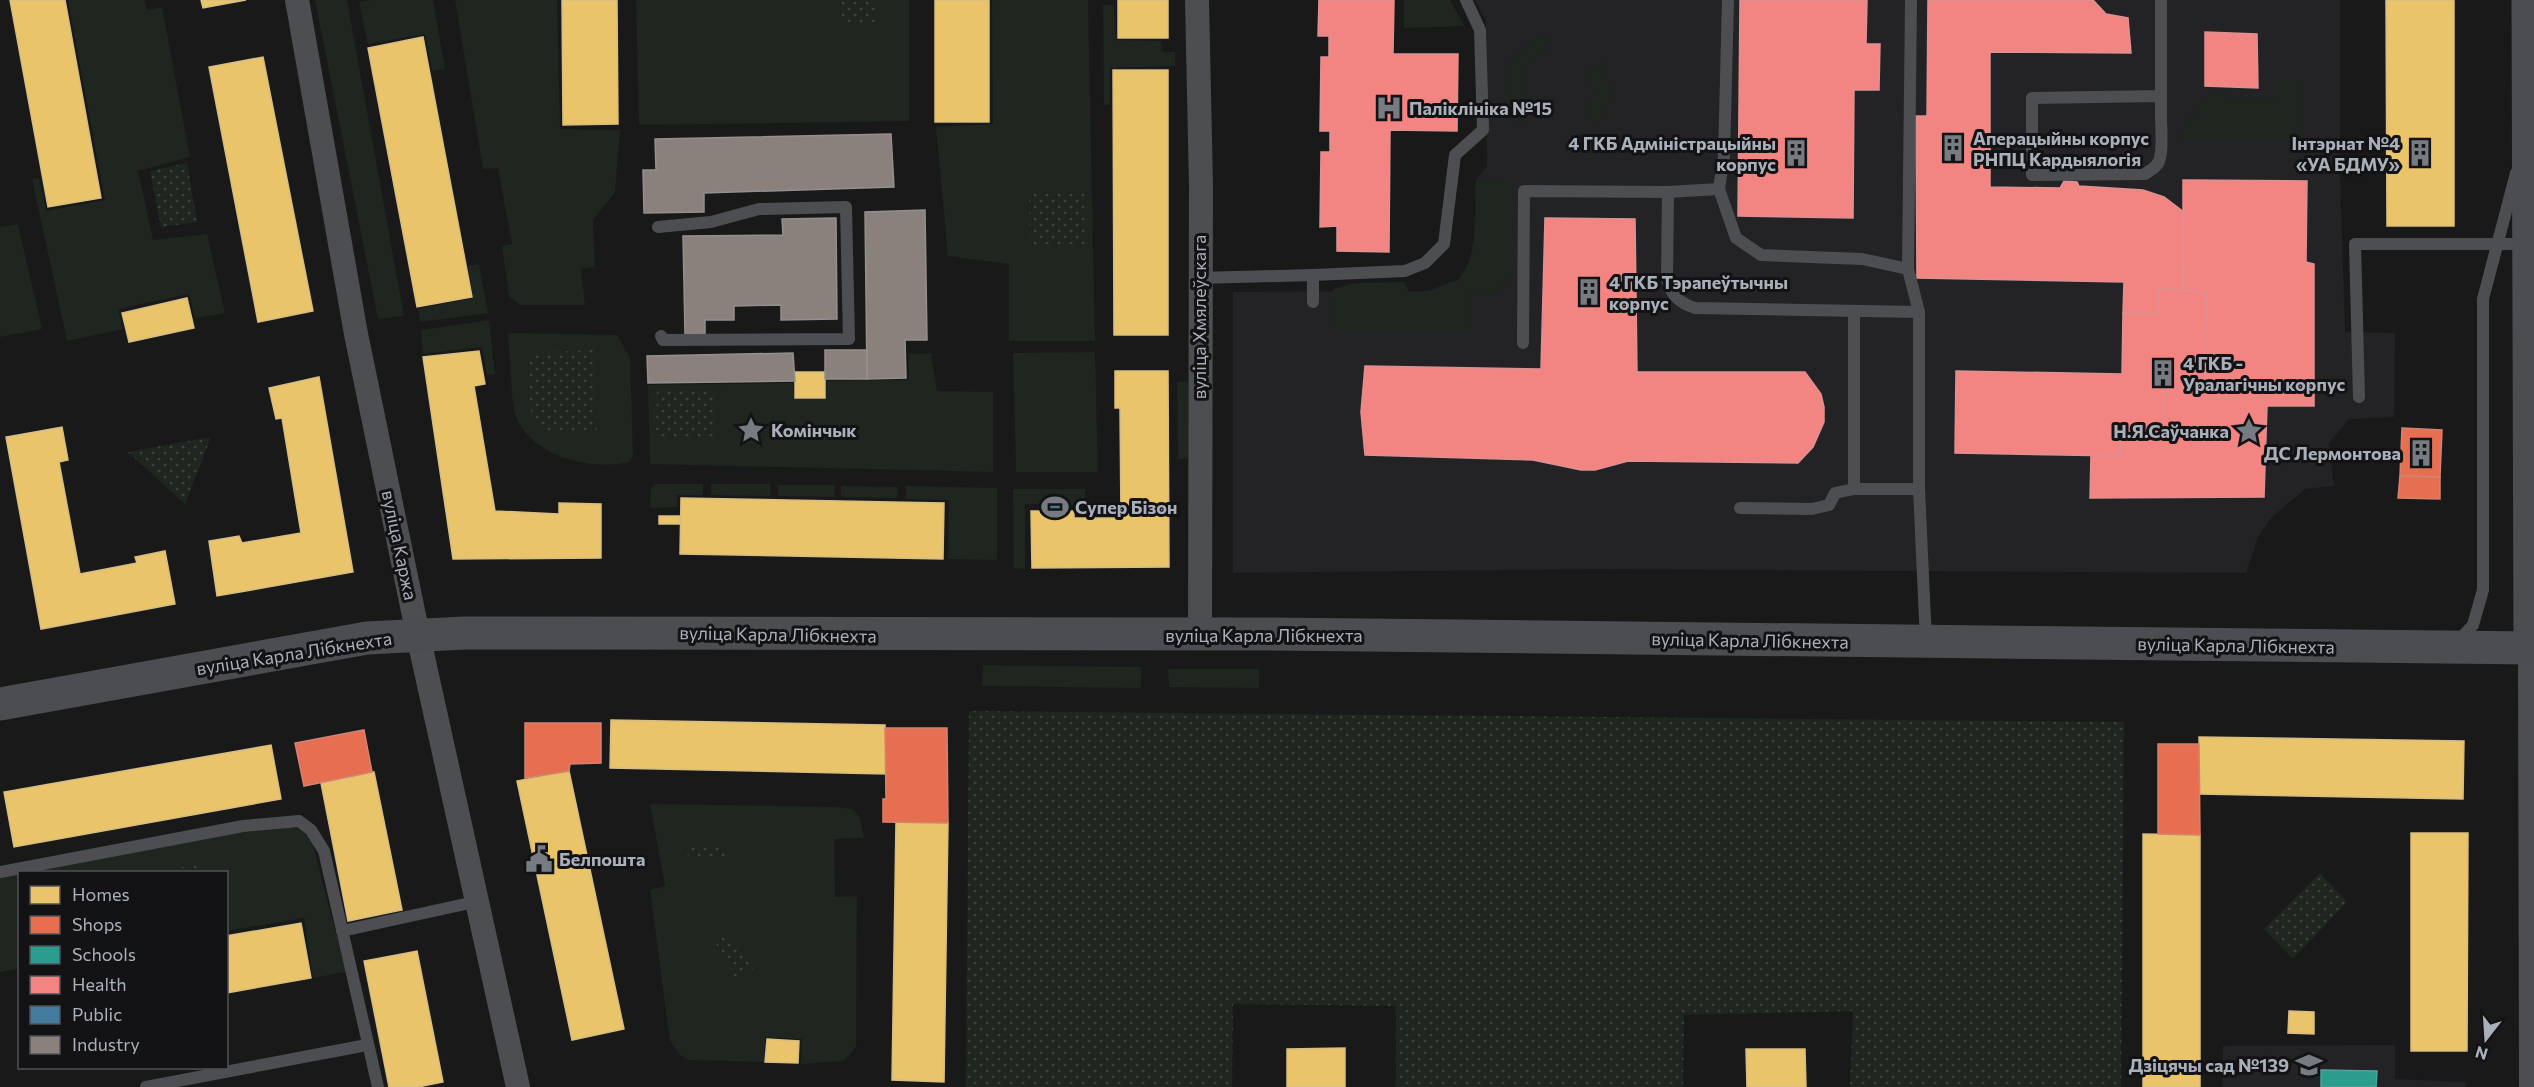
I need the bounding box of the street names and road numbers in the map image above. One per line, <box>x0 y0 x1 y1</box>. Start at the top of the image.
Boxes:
street label: вуліца Хмялеўскага <box>1188 235 1210 399</box>
street label: вуліца Каржа <box>378 488 422 602</box>
street label: вуліца Карла Лібкнехта <box>679 621 877 647</box>
street label: вуліца Карла Лібкнехта <box>1165 624 1363 646</box>
street label: вуліца Карла Лібкнехта <box>195 627 393 679</box>
street label: вуліца Карла Лібкнехта <box>1651 627 1849 653</box>
street label: вуліца Карла Лібкнехта <box>2137 632 2335 658</box>

